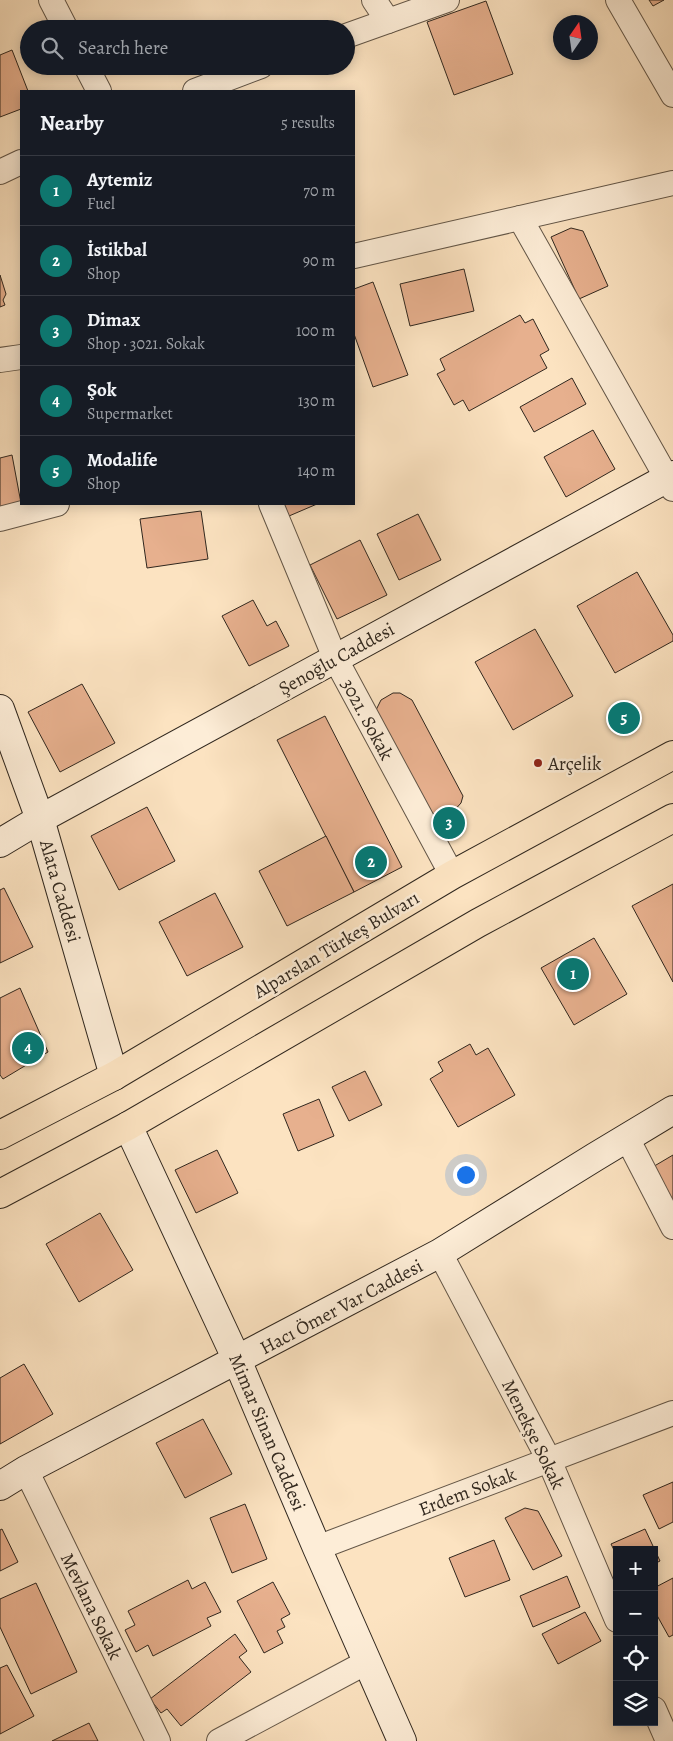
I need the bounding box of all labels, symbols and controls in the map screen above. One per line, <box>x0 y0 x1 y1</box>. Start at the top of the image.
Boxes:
north arrow <box>553 15 598 60</box>
search box <box>20 20 355 75</box>
icon: search <box>38 34 66 62</box>
text: Search here <box>78 35 168 61</box>
text: Nearby <box>40 109 103 137</box>
text: 5 results <box>281 112 335 134</box>
text: Aytemiz <box>87 167 152 193</box>
text: 1 <box>53 180 59 202</box>
text: 70 m <box>303 180 335 202</box>
text: Fuel <box>87 193 115 215</box>
text: İstikbal <box>87 237 147 263</box>
text: 2 <box>52 250 60 272</box>
text: 90 m <box>303 250 335 272</box>
text: Shop <box>87 263 120 285</box>
text: Dimax <box>87 307 140 333</box>
text: 3 <box>53 320 59 342</box>
text: 100 m <box>296 320 335 342</box>
text: Shop · 3021. Sokak <box>87 333 205 355</box>
text: Şok <box>87 377 117 403</box>
text: 4 <box>52 390 60 412</box>
text: 130 m <box>298 390 335 412</box>
text: Supermarket <box>87 403 173 425</box>
text: Modalife <box>87 447 157 473</box>
text: 5 <box>53 460 59 482</box>
text: 140 m <box>297 460 335 482</box>
text: Shop <box>87 473 120 495</box>
street label: Şenoğlu Caddesi <box>274 616 399 701</box>
street label: 3021. Sokak <box>335 674 400 765</box>
pin: 5 <box>608 699 640 737</box>
place label: Arçelik <box>547 751 602 777</box>
marker: Arçelik <box>532 757 544 769</box>
pin: 3 <box>433 804 465 842</box>
street label: Alata Caddesi <box>33 836 87 946</box>
pin: 2 <box>355 843 387 881</box>
street label: Alparslan Türkeş Bulvarı <box>248 885 424 1005</box>
pin: 1 <box>557 955 589 993</box>
pin: 4 <box>12 1029 44 1067</box>
your location <box>453 1162 479 1188</box>
street label: Hacı Ömer Var Caddesi <box>255 1253 428 1361</box>
street label: Mimar Sinan Caddesi <box>222 1350 312 1515</box>
street label: Menekşe Sokak <box>495 1375 571 1494</box>
street label: Erdem Sokak <box>415 1461 520 1522</box>
map controls <box>613 1546 658 1726</box>
button: + <box>613 1546 658 1591</box>
street label: Mevlana Sokak <box>54 1549 128 1665</box>
button: − <box>613 1591 658 1636</box>
button: locate <box>613 1636 658 1681</box>
button: layers <box>613 1681 658 1726</box>

